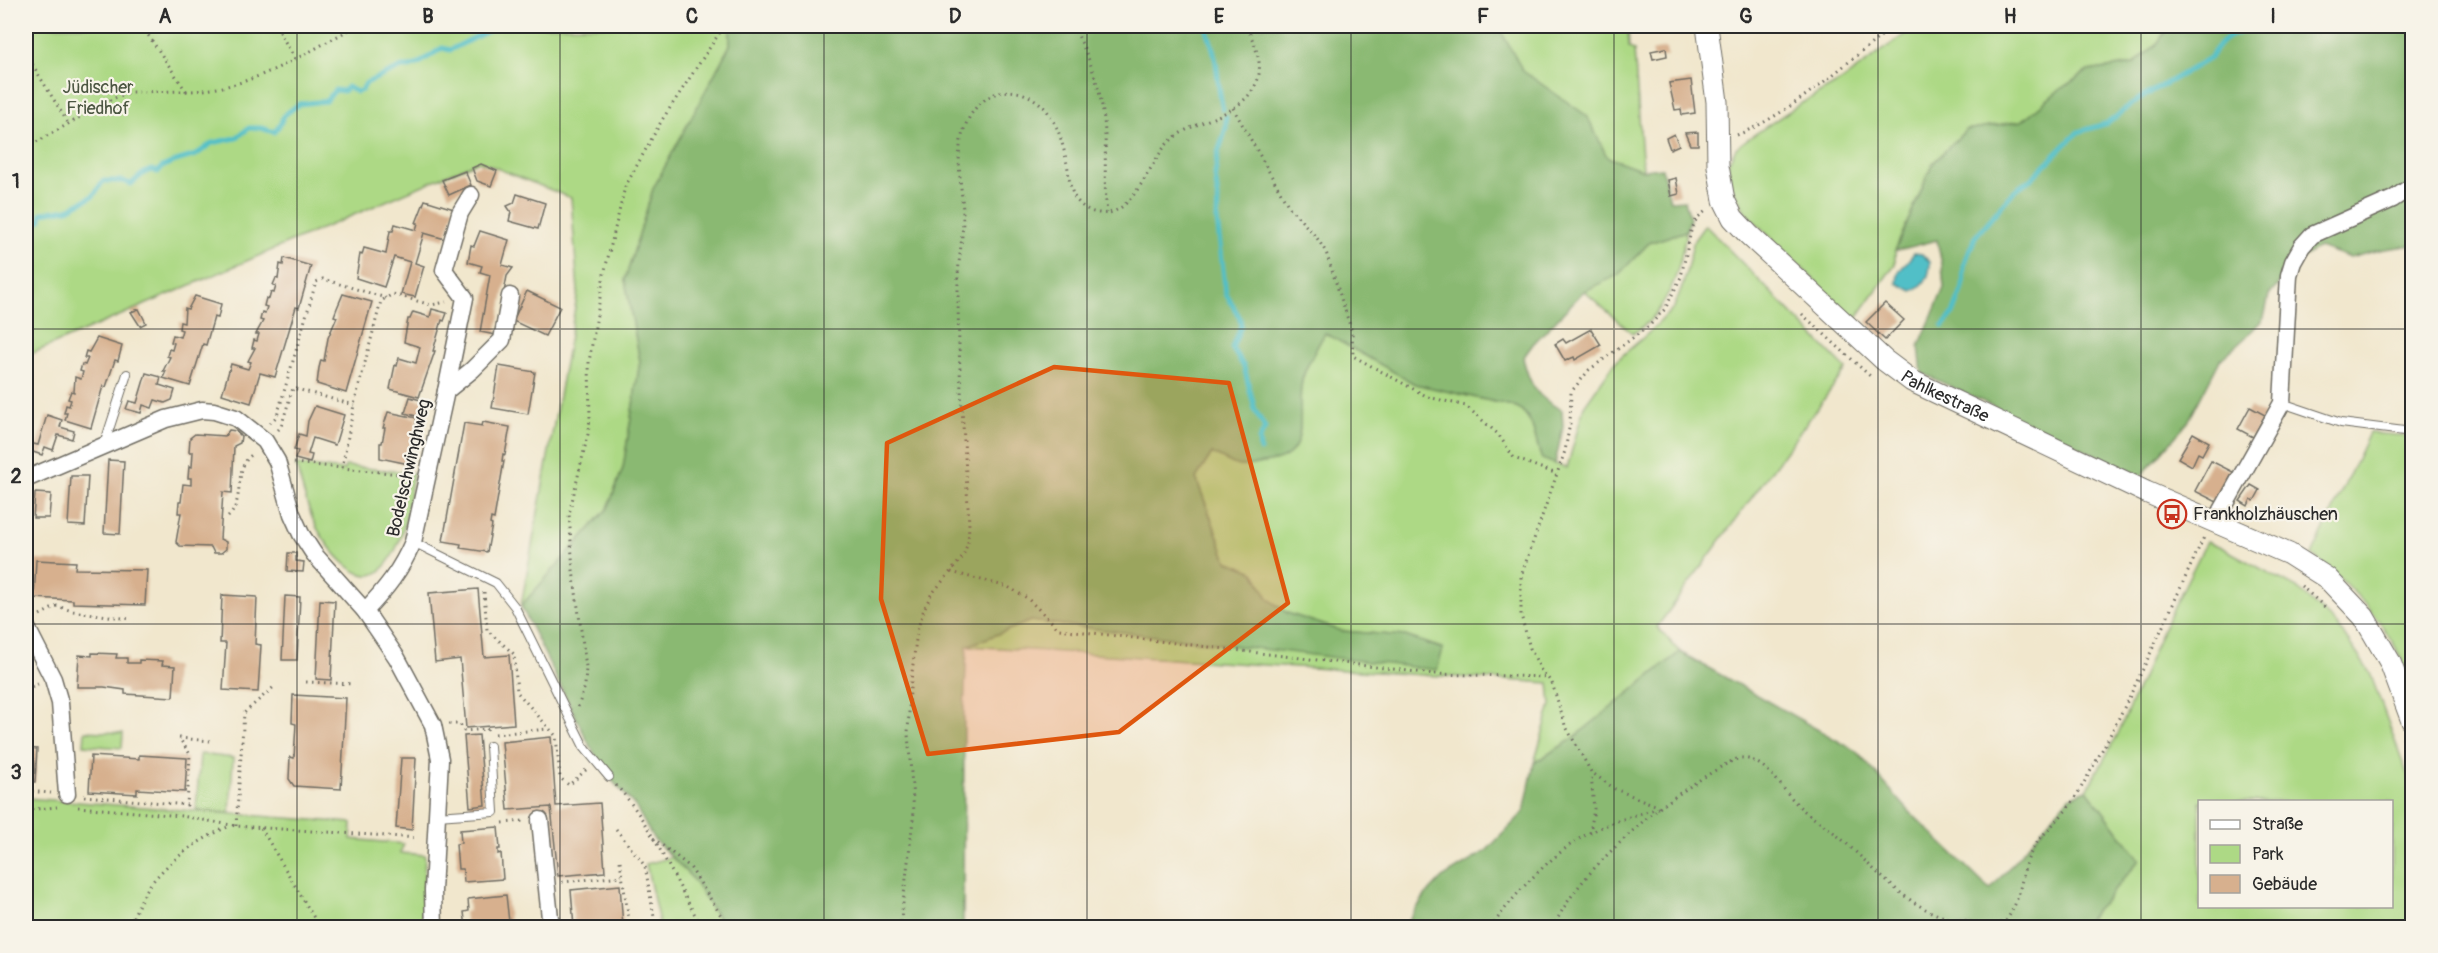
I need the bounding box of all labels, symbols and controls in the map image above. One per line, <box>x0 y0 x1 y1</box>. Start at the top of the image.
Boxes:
text: A <box>159 4 172 29</box>
text: B <box>422 4 434 29</box>
text: C <box>686 4 698 29</box>
text: D <box>949 4 962 29</box>
text: E <box>1214 4 1225 29</box>
text: F <box>1477 4 1489 29</box>
text: G <box>1739 4 1753 29</box>
text: H <box>2004 4 2017 29</box>
text: I <box>2270 4 2276 29</box>
park label: Jüdischer Friedhof <box>63 76 134 120</box>
text: 1 <box>12 169 20 194</box>
street label: Pahlkestraße <box>1896 365 1993 428</box>
street label: Bodelschwinghweg <box>382 397 436 539</box>
text: 2 <box>10 464 22 489</box>
bus stop icon: Frankholzhäuschen <box>2156 498 2188 530</box>
place label: Frankholzhäuschen <box>2193 503 2338 526</box>
text: 3 <box>10 760 22 785</box>
legend <box>2198 800 2393 908</box>
text: Straße <box>2252 813 2303 836</box>
text: Park <box>2252 843 2284 866</box>
text: Gebäude <box>2252 873 2317 896</box>

